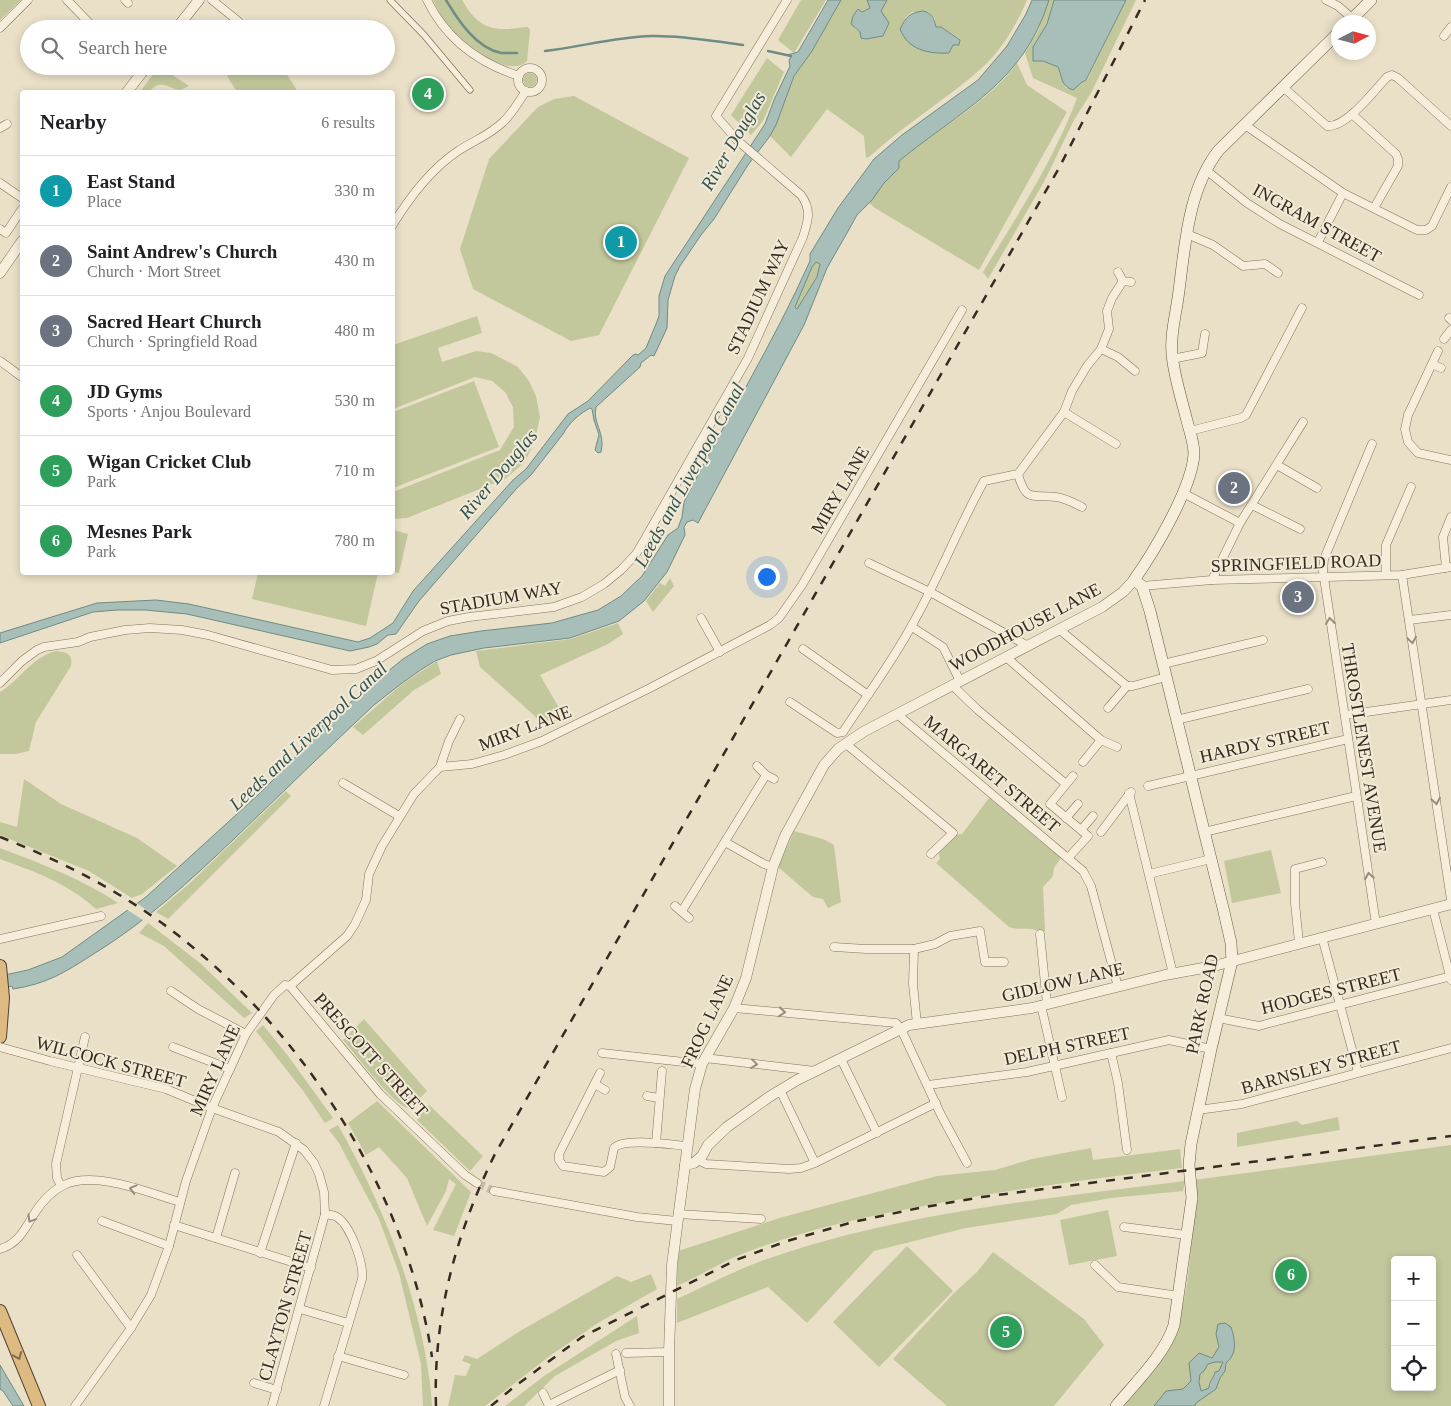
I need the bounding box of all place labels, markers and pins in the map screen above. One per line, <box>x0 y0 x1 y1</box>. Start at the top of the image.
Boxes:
pin: 4 <box>412 75 444 113</box>
pin: 1 <box>605 223 637 261</box>
pin: 2 <box>1218 469 1250 507</box>
pin: 3 <box>1282 578 1314 616</box>
pin: 6 <box>1275 1256 1307 1294</box>
pin: 5 <box>990 1313 1022 1351</box>

